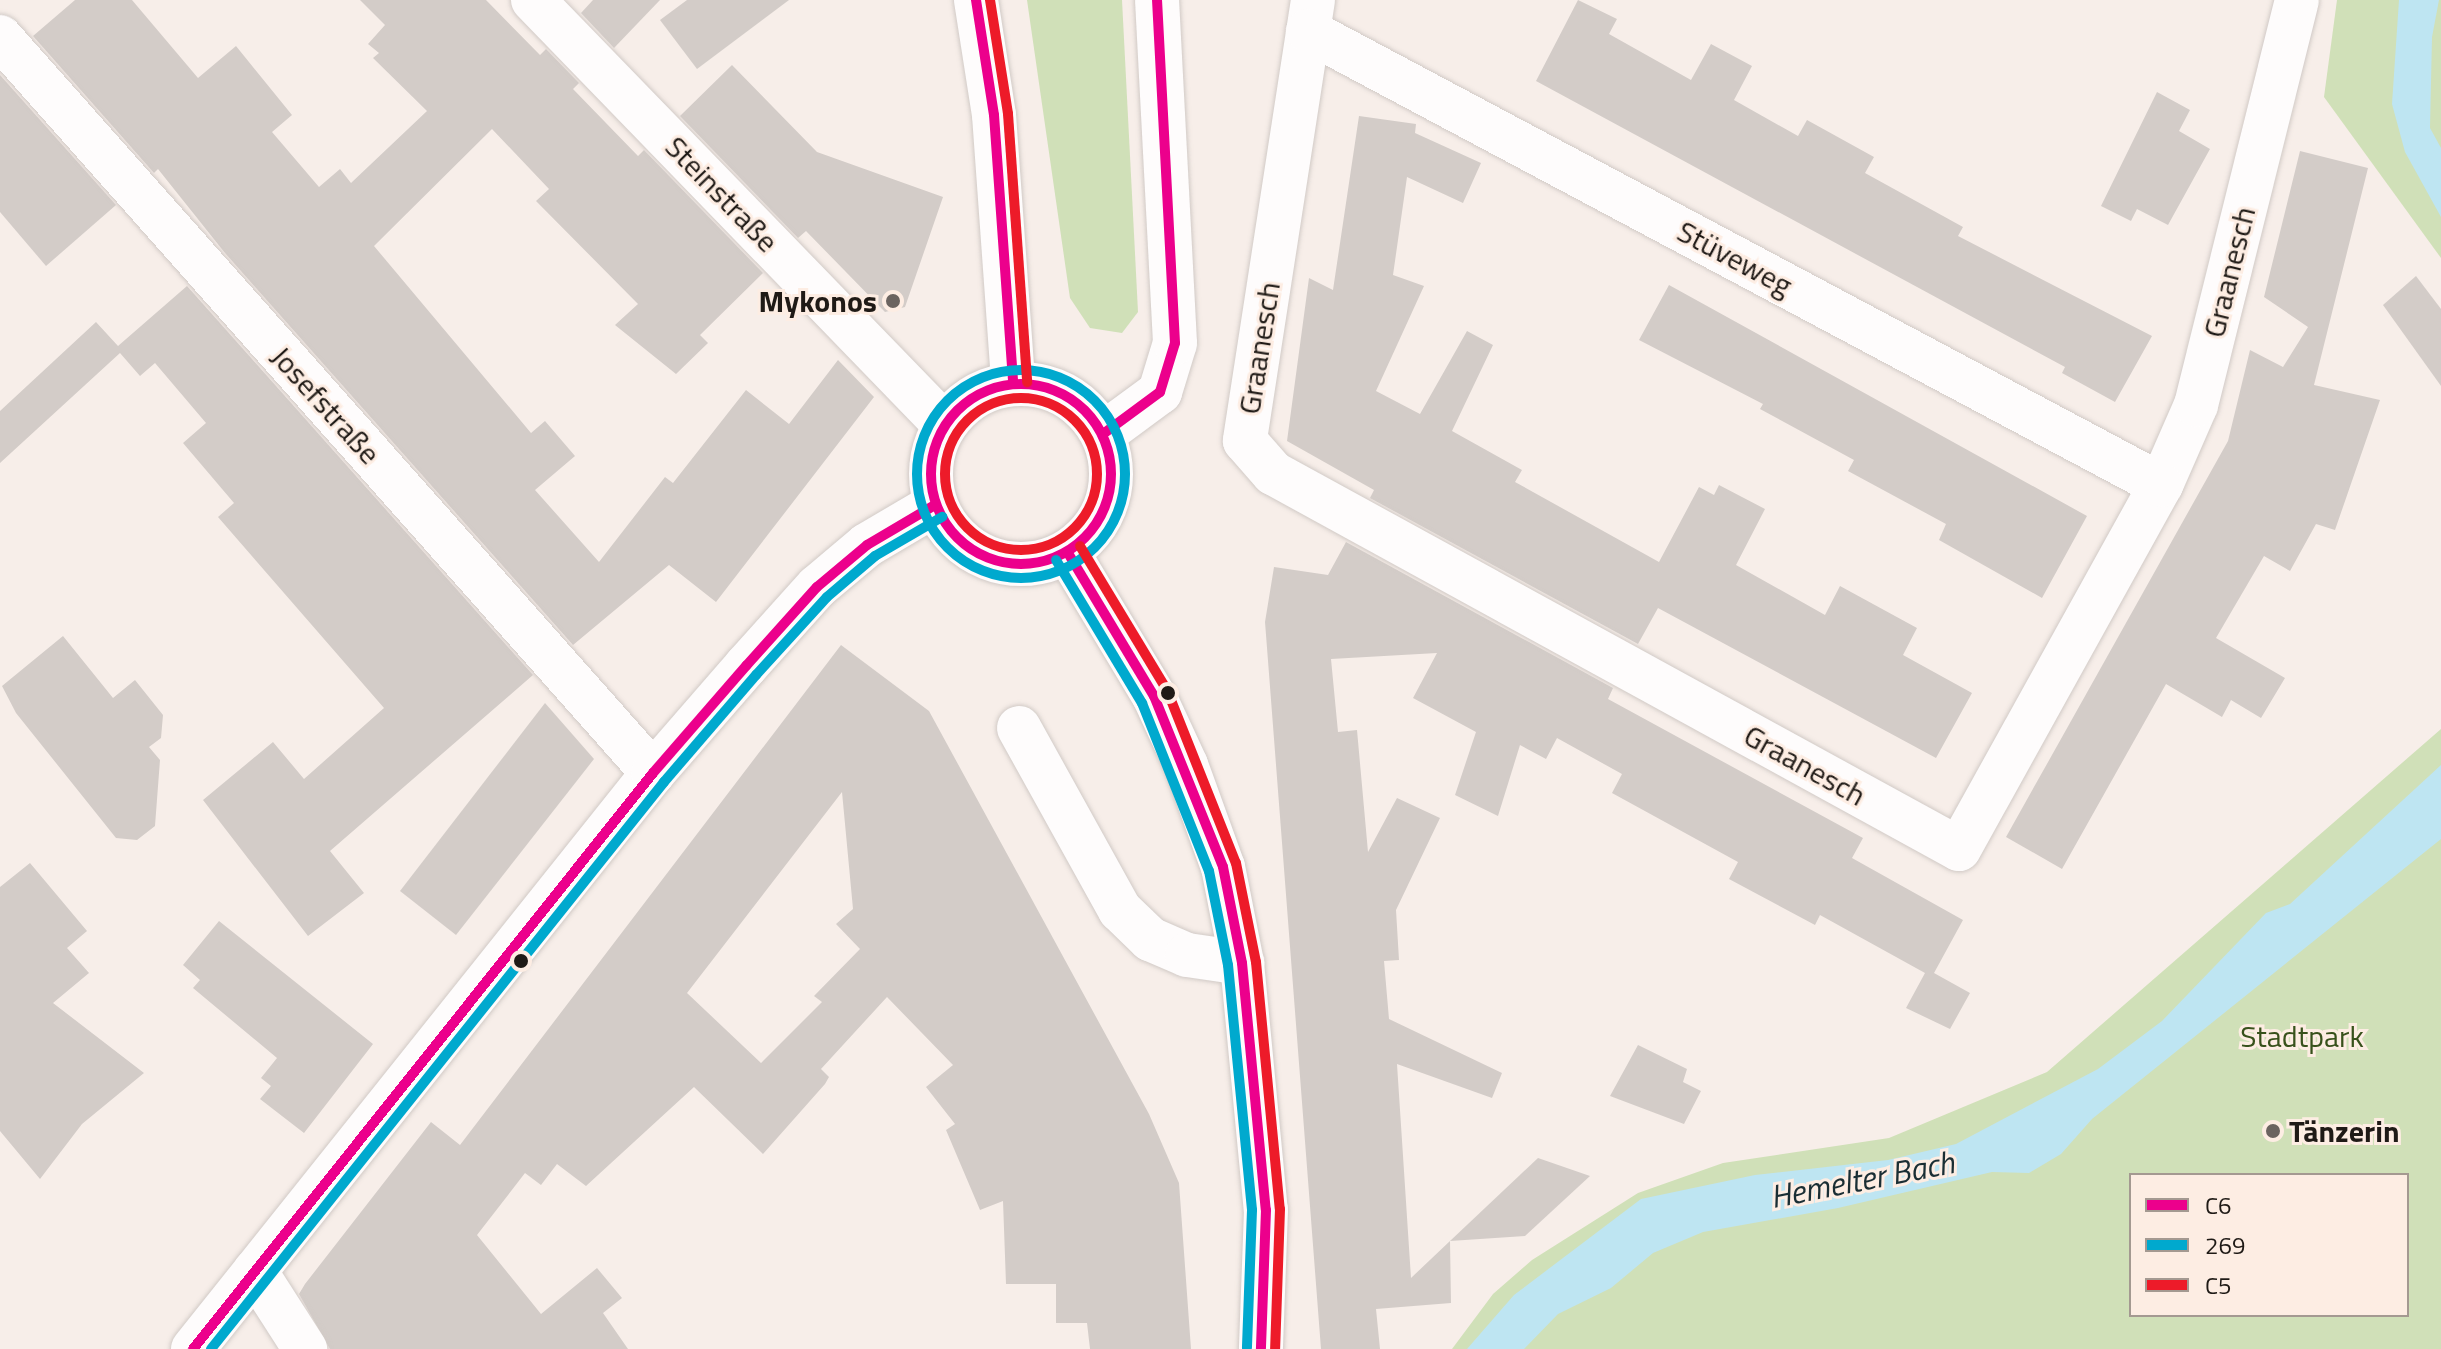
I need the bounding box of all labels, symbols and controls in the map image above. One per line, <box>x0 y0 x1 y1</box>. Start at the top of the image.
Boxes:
street label: Steinstraße <box>658 129 786 259</box>
street label: Graanesch <box>2195 203 2263 341</box>
street label: Stüveweg <box>1671 213 1799 303</box>
street label: Graanesch <box>1231 279 1287 417</box>
place label: Mykonos <box>758 283 877 319</box>
marker: Mykonos <box>884 292 902 310</box>
street label: Josefstraße <box>264 339 388 471</box>
unlabelled marker <box>1160 685 1176 701</box>
street label: Graanesch <box>1738 717 1872 813</box>
unlabelled marker <box>513 953 529 969</box>
park label: Stadtpark <box>2240 1018 2364 1054</box>
place label: Tänzerin <box>2289 1113 2399 1149</box>
marker: Tänzerin <box>2264 1122 2282 1140</box>
water label: Hemelter Bach <box>1767 1142 1957 1216</box>
legend <box>2129 1173 2409 1317</box>
text: C6 <box>2205 1187 2232 1223</box>
text: 269 <box>2205 1227 2245 1263</box>
text: C5 <box>2205 1267 2232 1303</box>

